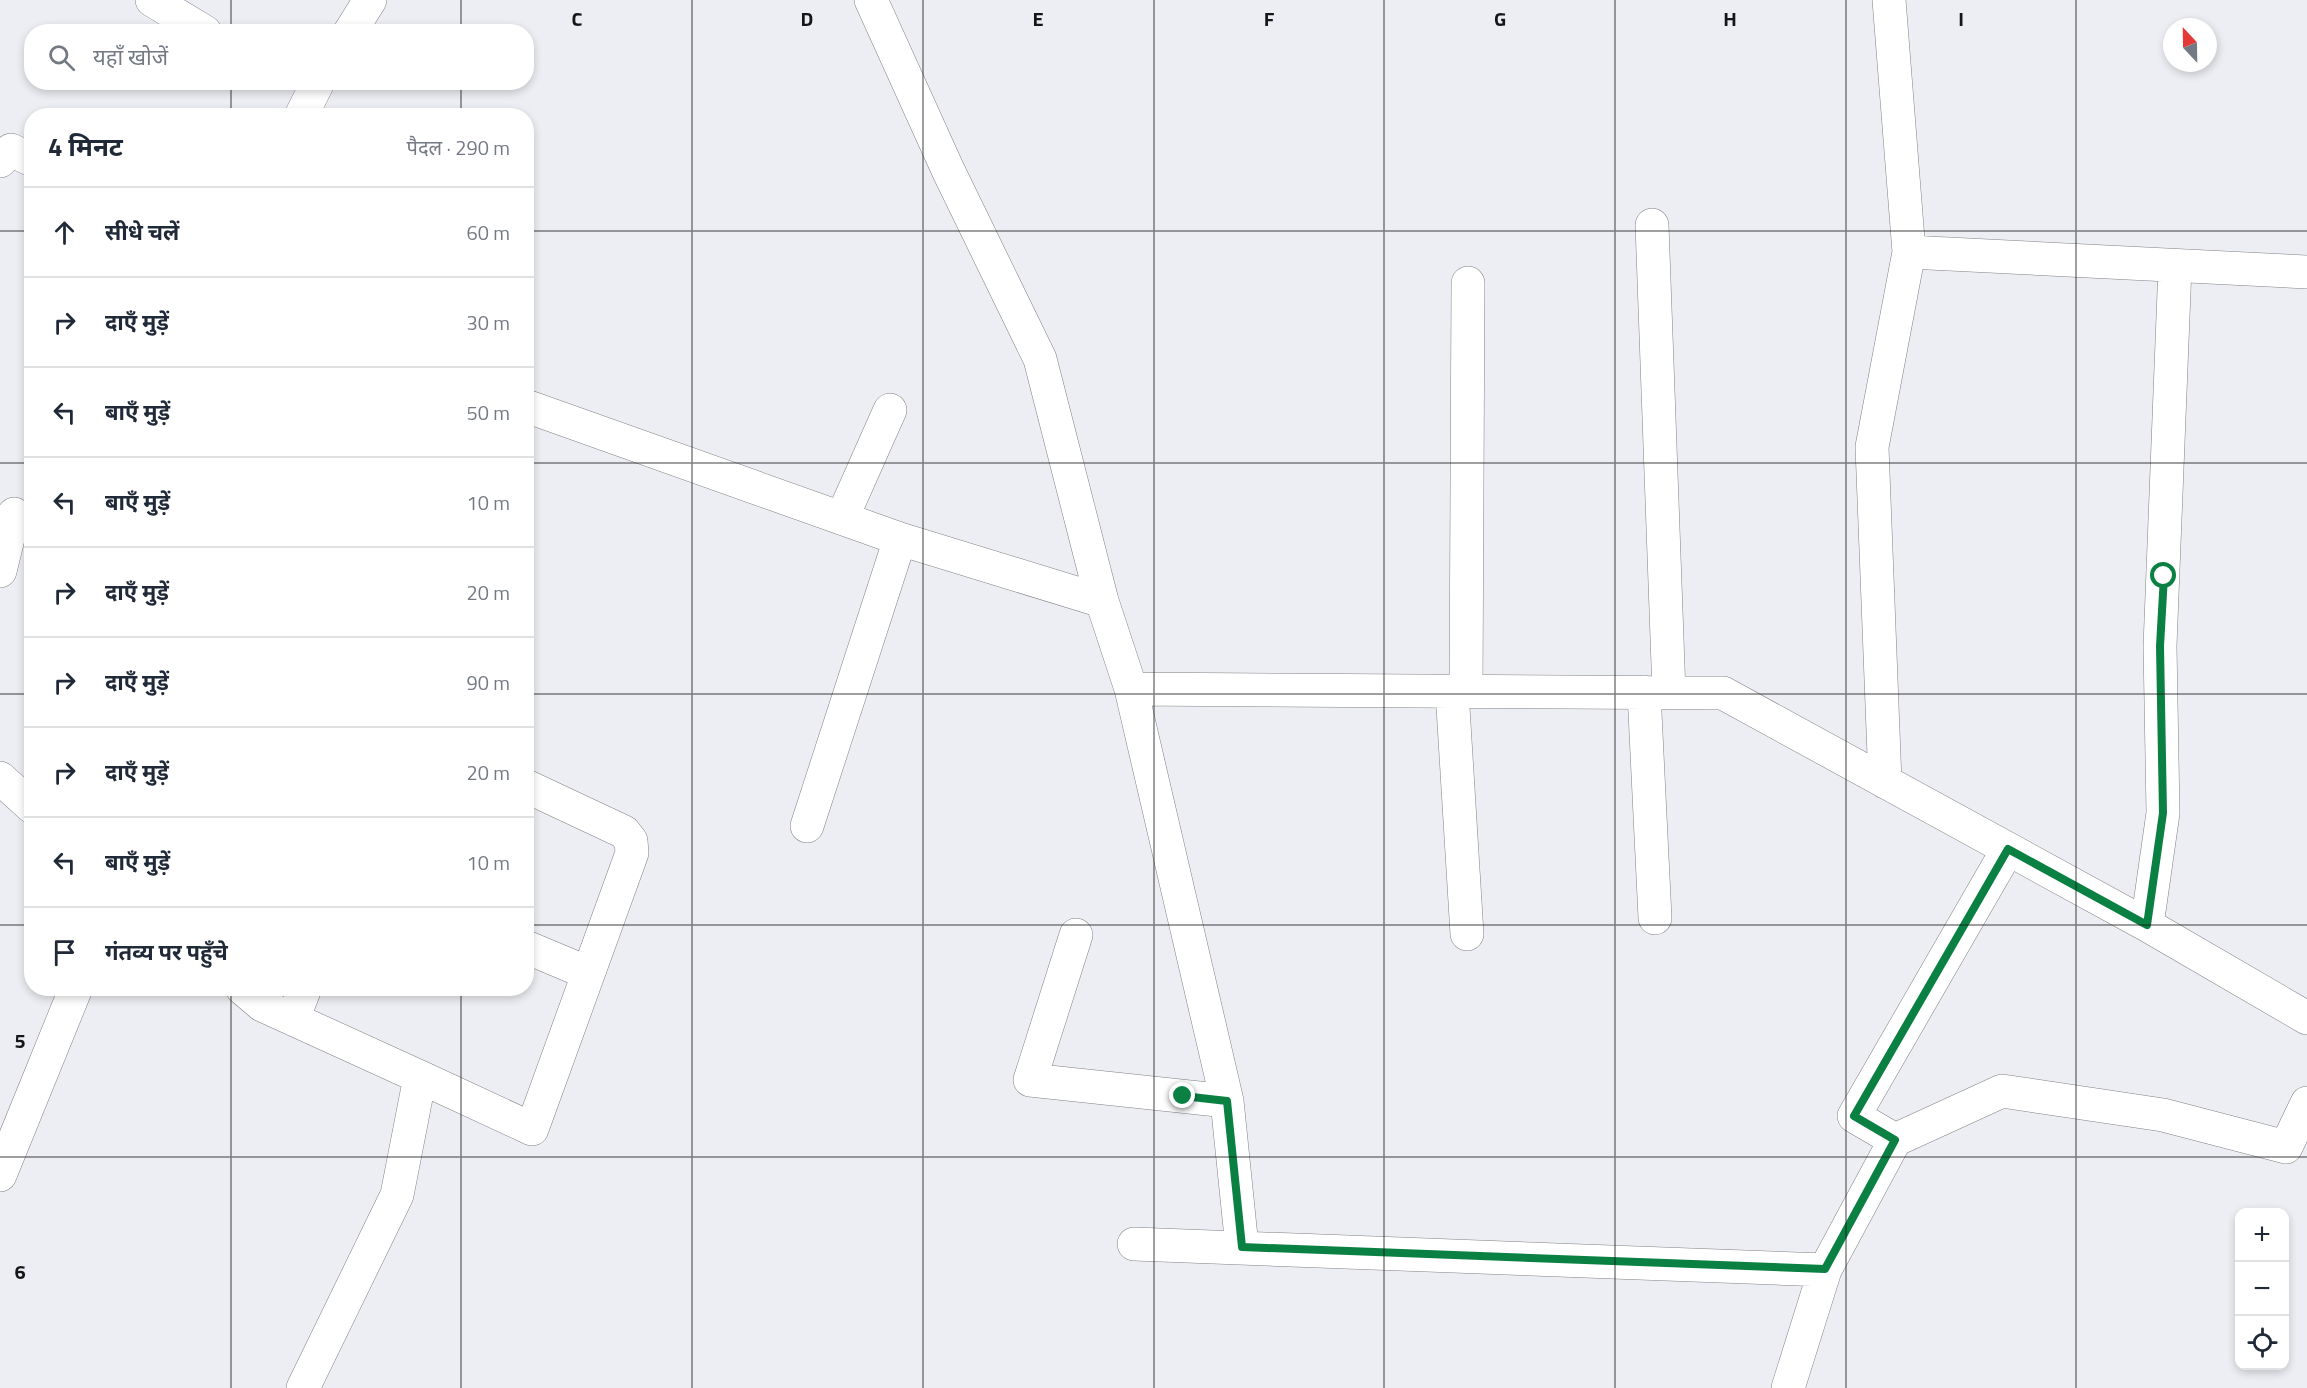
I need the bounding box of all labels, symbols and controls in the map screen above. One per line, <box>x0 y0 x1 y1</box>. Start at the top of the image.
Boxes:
text: C <box>572 3 583 34</box>
text: D <box>801 3 813 34</box>
text: E <box>1032 3 1044 34</box>
text: F <box>1264 3 1275 34</box>
text: G <box>1494 3 1506 34</box>
text: H <box>1723 3 1737 34</box>
text: I <box>1958 3 1964 34</box>
north arrow <box>2163 18 2217 72</box>
search box <box>24 24 534 90</box>
text: यहाँ खोजें <box>93 40 168 74</box>
icon: search <box>45 41 78 74</box>
text: 4 मिनट <box>48 127 123 166</box>
text: पैदल · 290 m <box>407 132 510 163</box>
text: सीधे चलें <box>105 215 179 249</box>
icon: ahead <box>48 216 81 249</box>
text: 60 m <box>466 217 510 248</box>
text: दाएँ मुड़ें <box>105 305 169 339</box>
icon: right <box>48 306 81 339</box>
text: 30 m <box>466 307 510 338</box>
text: बाएँ मुड़ें <box>105 395 170 429</box>
icon: left <box>48 396 81 429</box>
text: 50 m <box>466 397 510 428</box>
text: बाएँ मुड़ें <box>105 485 170 519</box>
icon: left <box>48 486 81 519</box>
text: 10 m <box>466 487 510 518</box>
route start <box>2150 562 2176 588</box>
text: दाएँ मुड़ें <box>105 575 169 609</box>
icon: right <box>48 576 81 609</box>
text: 20 m <box>466 577 510 608</box>
text: दाएँ मुड़ें <box>105 665 169 699</box>
icon: right <box>48 666 81 699</box>
text: 90 m <box>466 667 510 698</box>
text: दाएँ मुड़ें <box>105 755 169 789</box>
icon: right <box>48 756 81 789</box>
text: 20 m <box>466 757 510 788</box>
text: बाएँ मुड़ें <box>105 845 170 879</box>
icon: left <box>48 846 81 879</box>
text: 10 m <box>466 847 510 878</box>
text: गंतव्य पर पहुँचे <box>105 935 228 969</box>
icon: arrive <box>48 936 81 969</box>
text: 5 <box>14 1025 26 1056</box>
route end <box>1169 1082 1195 1108</box>
map controls <box>2235 1208 2289 1370</box>
button: + <box>2235 1208 2289 1262</box>
text: 6 <box>14 1256 26 1287</box>
button: − <box>2235 1262 2289 1316</box>
button: locate <box>2235 1316 2289 1370</box>

